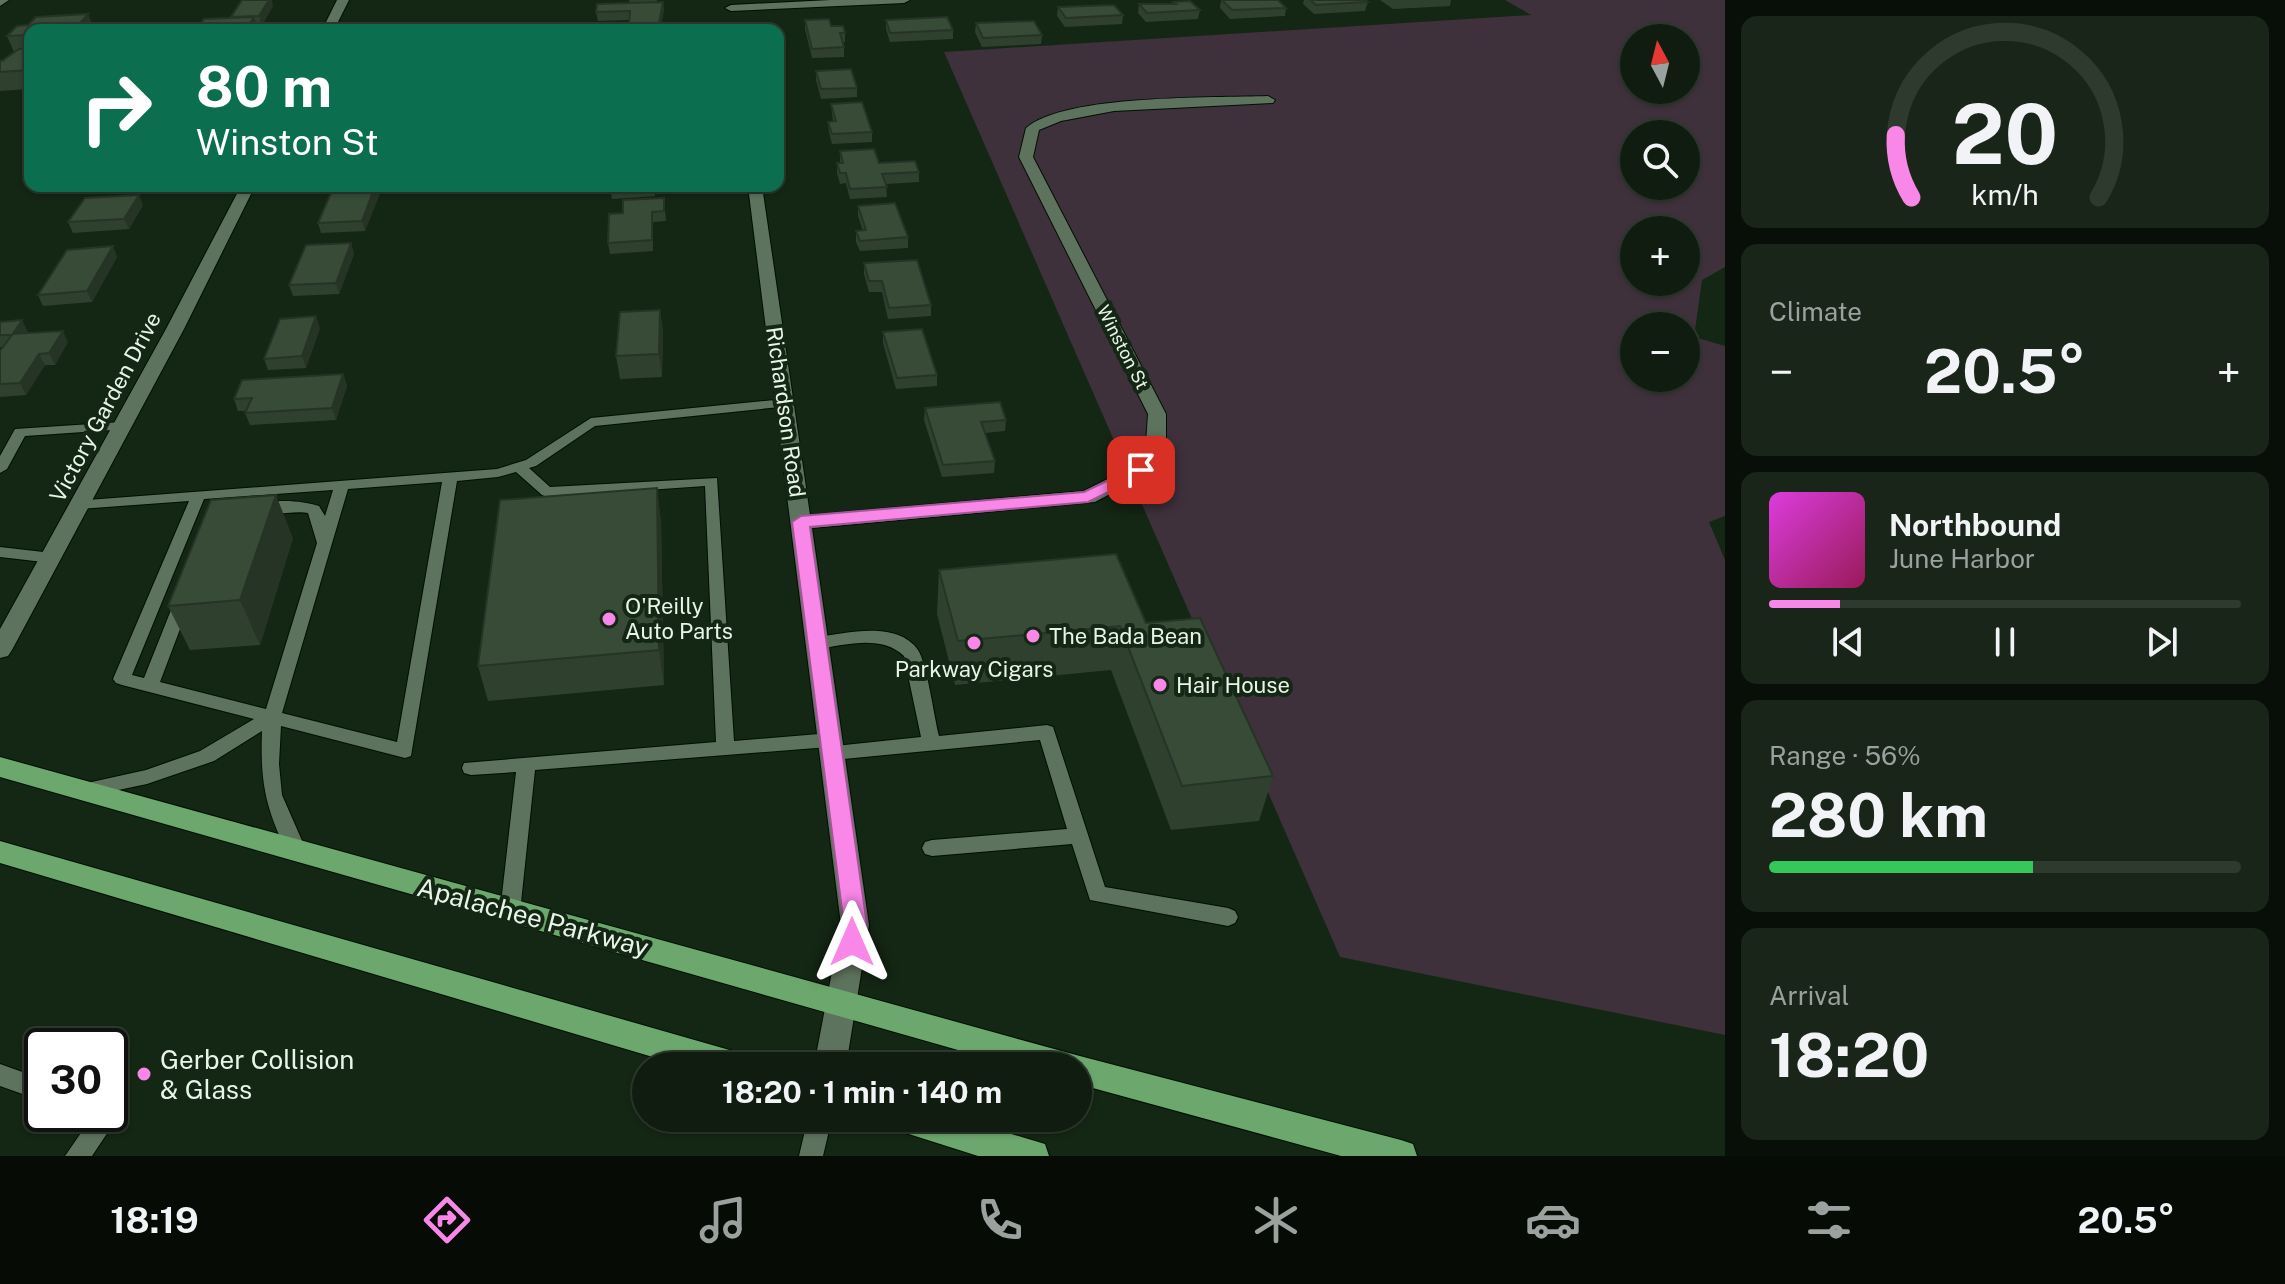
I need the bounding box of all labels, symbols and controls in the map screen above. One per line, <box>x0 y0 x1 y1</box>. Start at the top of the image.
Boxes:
north arrow <box>1620 24 1700 104</box>
map controls <box>1620 24 1700 392</box>
text: 80 m <box>196 54 332 120</box>
icon: right <box>64 56 168 160</box>
text: 20 <box>1952 85 2058 183</box>
button: search <box>1620 120 1700 200</box>
text: Winston St <box>196 121 379 163</box>
text: km/h <box>1971 178 2039 211</box>
button: + <box>1620 216 1700 296</box>
text: Climate <box>1769 296 1862 327</box>
street label: Winston St <box>1093 302 1153 392</box>
street label: Victory Garden Drive <box>44 308 166 506</box>
button: − <box>1620 312 1700 392</box>
street label: Richardson Road <box>761 325 811 499</box>
text: 20.5° <box>1924 336 2086 407</box>
text: − <box>1769 346 1793 398</box>
text: + <box>2217 346 2241 398</box>
pin <box>1107 436 1175 504</box>
icon: arrive <box>1119 448 1163 492</box>
text: Northbound <box>1889 507 2061 543</box>
text: June Harbor <box>1889 543 2035 574</box>
place label: O'Reilly Auto Parts <box>625 593 733 644</box>
marker: O'Reilly Auto Parts <box>600 610 618 628</box>
icon: previous <box>1826 620 1870 664</box>
icon: pause <box>1983 620 2027 664</box>
icon: next <box>2140 620 2184 664</box>
place label: The Bada Bean <box>1049 623 1202 649</box>
marker: The Bada Bean <box>1024 627 1042 645</box>
marker: Parkway Cigars <box>965 634 983 652</box>
place label: Parkway Cigars <box>895 656 1053 682</box>
place label: Hair House <box>1176 672 1290 698</box>
marker: Hair House <box>1151 676 1169 694</box>
text: Range · 56% <box>1769 740 1921 771</box>
text: 280 km <box>1769 780 1988 851</box>
street label: Apalachee Parkway <box>414 871 652 963</box>
position arrow <box>810 900 894 984</box>
text: Arrival <box>1769 980 1849 1011</box>
text: 18:20 <box>1769 1020 1929 1091</box>
speed limit sign: 30 <box>24 1028 128 1132</box>
place label: Gerber Collision & Glass <box>160 1044 354 1105</box>
marker: Gerber Collision & Glass <box>135 1065 153 1083</box>
text: 18:20 · 1 min · 140 m <box>722 1074 1002 1110</box>
icon: directions <box>419 1192 475 1248</box>
icon: music <box>695 1192 751 1248</box>
icon: phone <box>972 1192 1028 1248</box>
icon: climate <box>1248 1192 1304 1248</box>
icon: car <box>1525 1192 1581 1248</box>
icon: filters <box>1801 1192 1857 1248</box>
text: 18:19 <box>110 1199 199 1241</box>
text: 20.5° <box>2078 1199 2175 1241</box>

